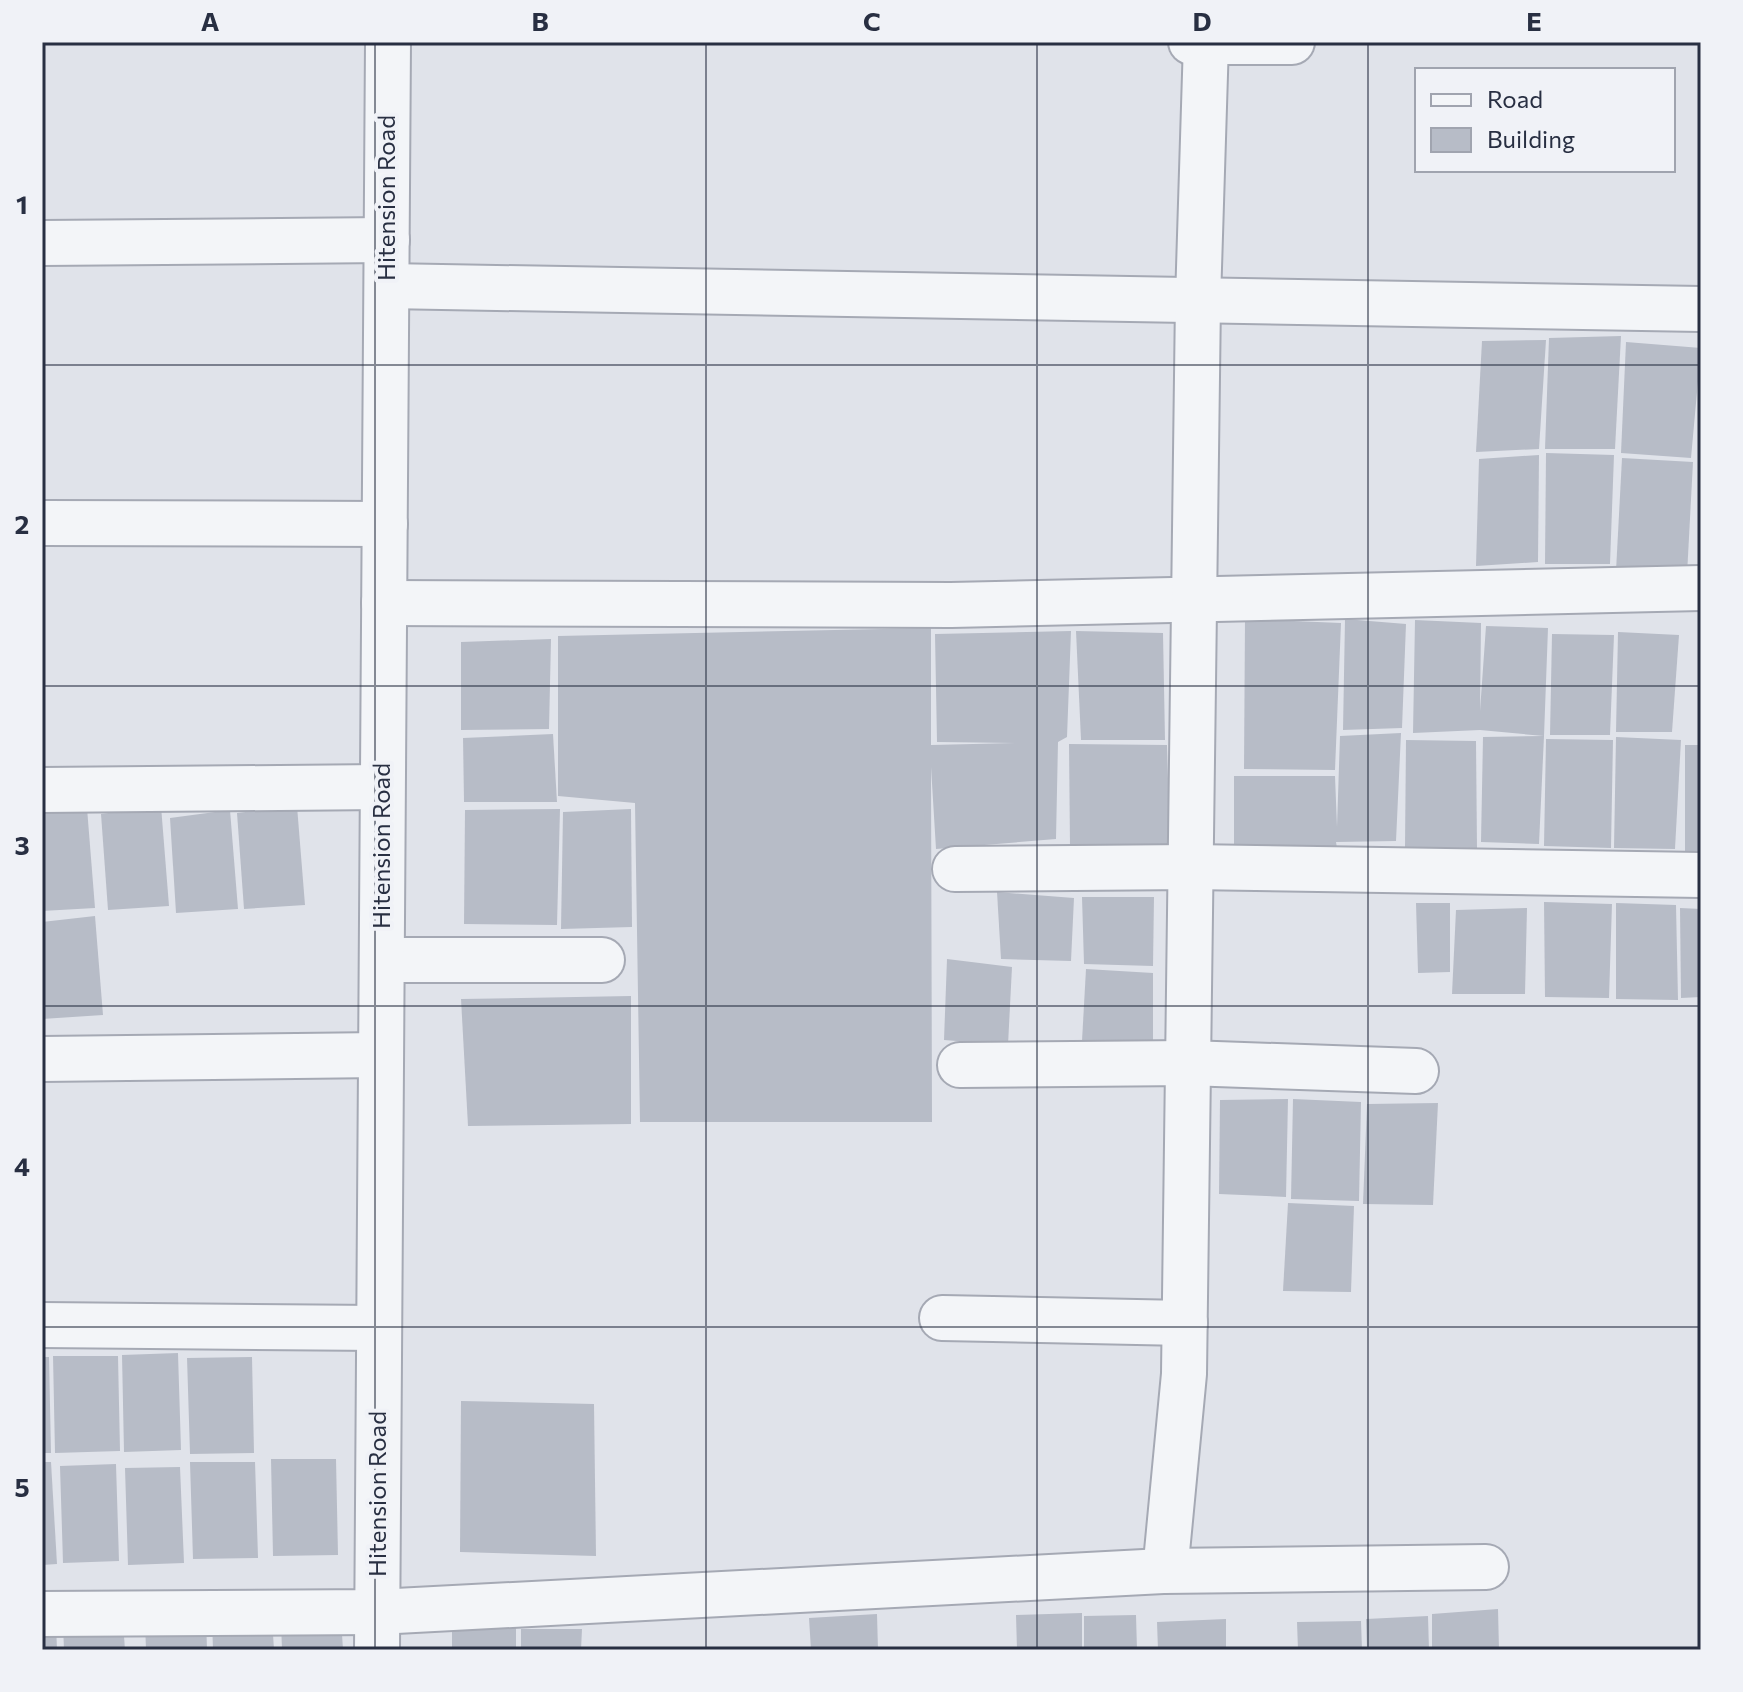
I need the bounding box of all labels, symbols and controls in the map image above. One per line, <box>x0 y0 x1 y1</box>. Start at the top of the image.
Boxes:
text: A <box>201 5 220 36</box>
text: B <box>531 5 549 36</box>
text: C <box>863 5 881 36</box>
text: D <box>1192 5 1212 36</box>
text: E <box>1526 5 1542 36</box>
legend <box>1415 68 1675 172</box>
text: Road <box>1487 84 1543 113</box>
street label: Hitension Road <box>371 115 400 281</box>
text: Building <box>1487 124 1575 153</box>
text: 1 <box>16 188 28 219</box>
text: 2 <box>15 508 29 539</box>
street label: Hitension Road <box>366 763 395 929</box>
text: 3 <box>14 829 30 860</box>
text: 4 <box>14 1150 30 1181</box>
street label: Hitension Road <box>362 1411 391 1577</box>
text: 5 <box>14 1471 30 1502</box>

